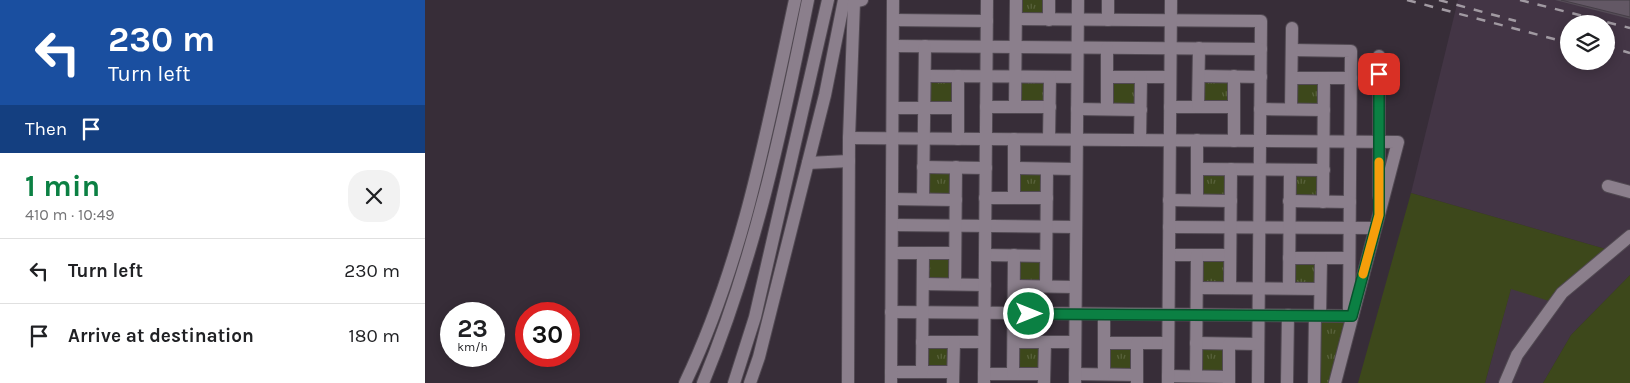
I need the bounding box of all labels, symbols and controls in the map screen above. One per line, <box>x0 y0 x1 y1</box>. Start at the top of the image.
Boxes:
map controls <box>1560 15 1615 70</box>
button: layers <box>1560 15 1615 70</box>
text: 230 m <box>108 19 215 60</box>
icon: left <box>25 20 90 85</box>
pin <box>1358 53 1400 95</box>
icon: arrive <box>1365 60 1393 88</box>
text: Turn left <box>108 61 191 87</box>
icon: arrive <box>77 115 105 143</box>
text: Then <box>25 118 67 140</box>
text: 1 min <box>25 168 100 204</box>
button: close <box>348 170 400 222</box>
text: 410 m · 10:49 <box>25 205 115 224</box>
icon: left <box>25 257 53 285</box>
text: Turn left <box>68 260 143 282</box>
text: 230 m <box>344 260 400 282</box>
position arrow <box>1002 287 1054 339</box>
speed limit sign: 30 <box>515 302 580 367</box>
text: 23 <box>457 314 488 343</box>
icon: arrive <box>25 322 53 350</box>
text: Arrive at destination <box>68 325 254 347</box>
text: 180 m <box>348 325 400 347</box>
text: km/h <box>457 340 488 354</box>

